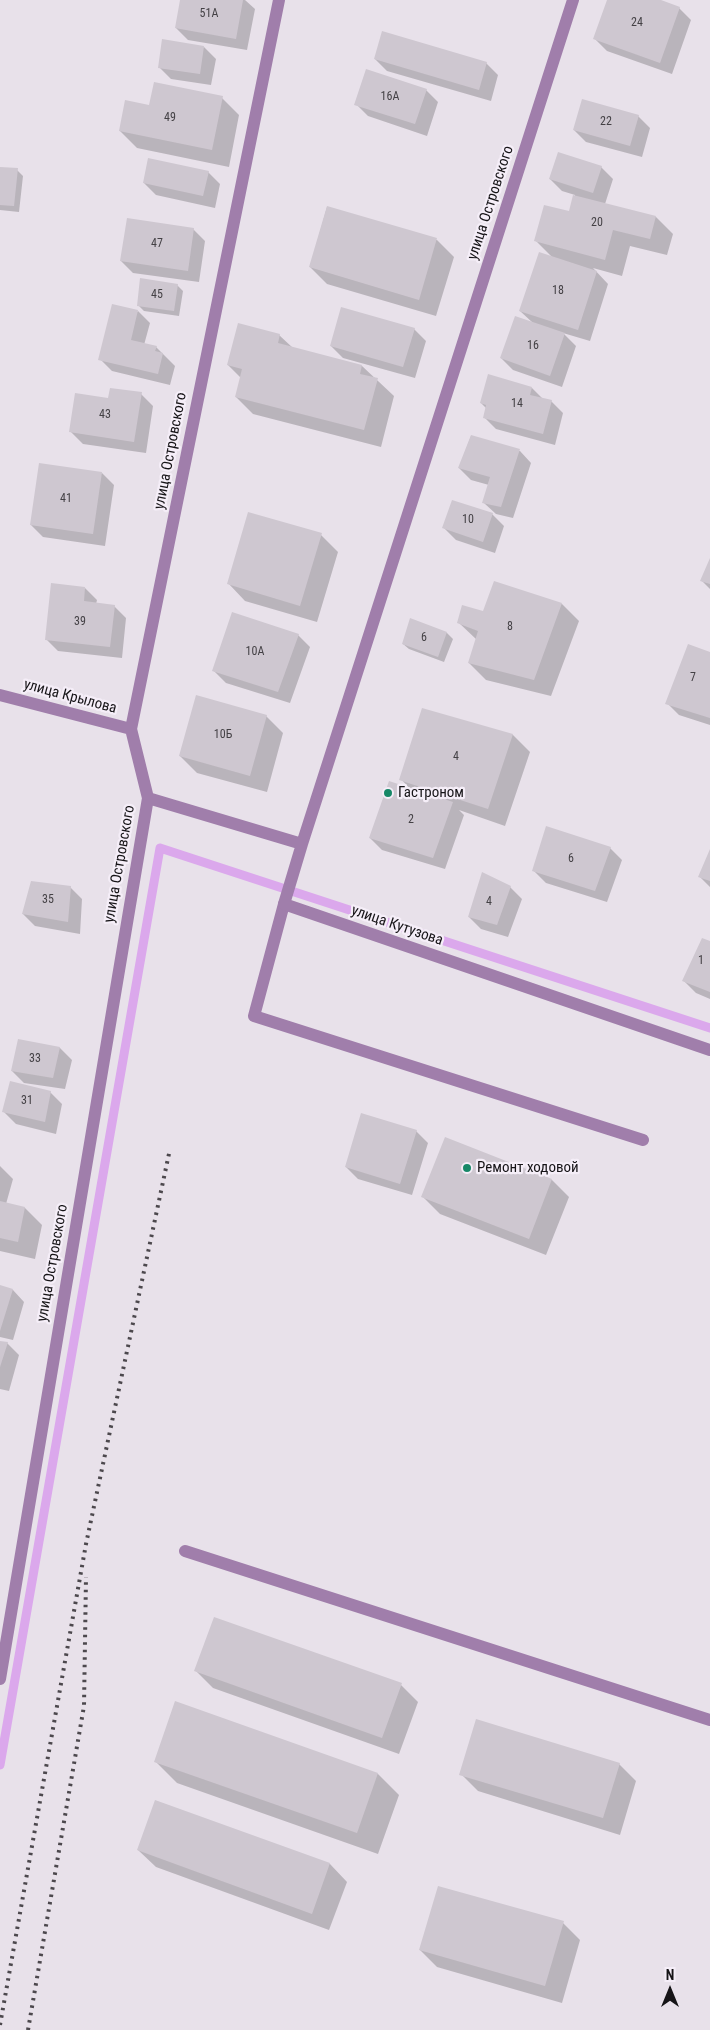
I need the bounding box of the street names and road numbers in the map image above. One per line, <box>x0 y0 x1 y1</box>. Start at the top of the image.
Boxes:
street label: улица Островского <box>464 144 518 262</box>
street label: улица Островского <box>151 391 191 511</box>
street label: улица Крылова <box>22 676 118 718</box>
street label: улица Островского <box>101 804 139 924</box>
street label: улица Кутузова <box>349 902 445 950</box>
street label: улица Островского <box>34 1203 72 1323</box>

